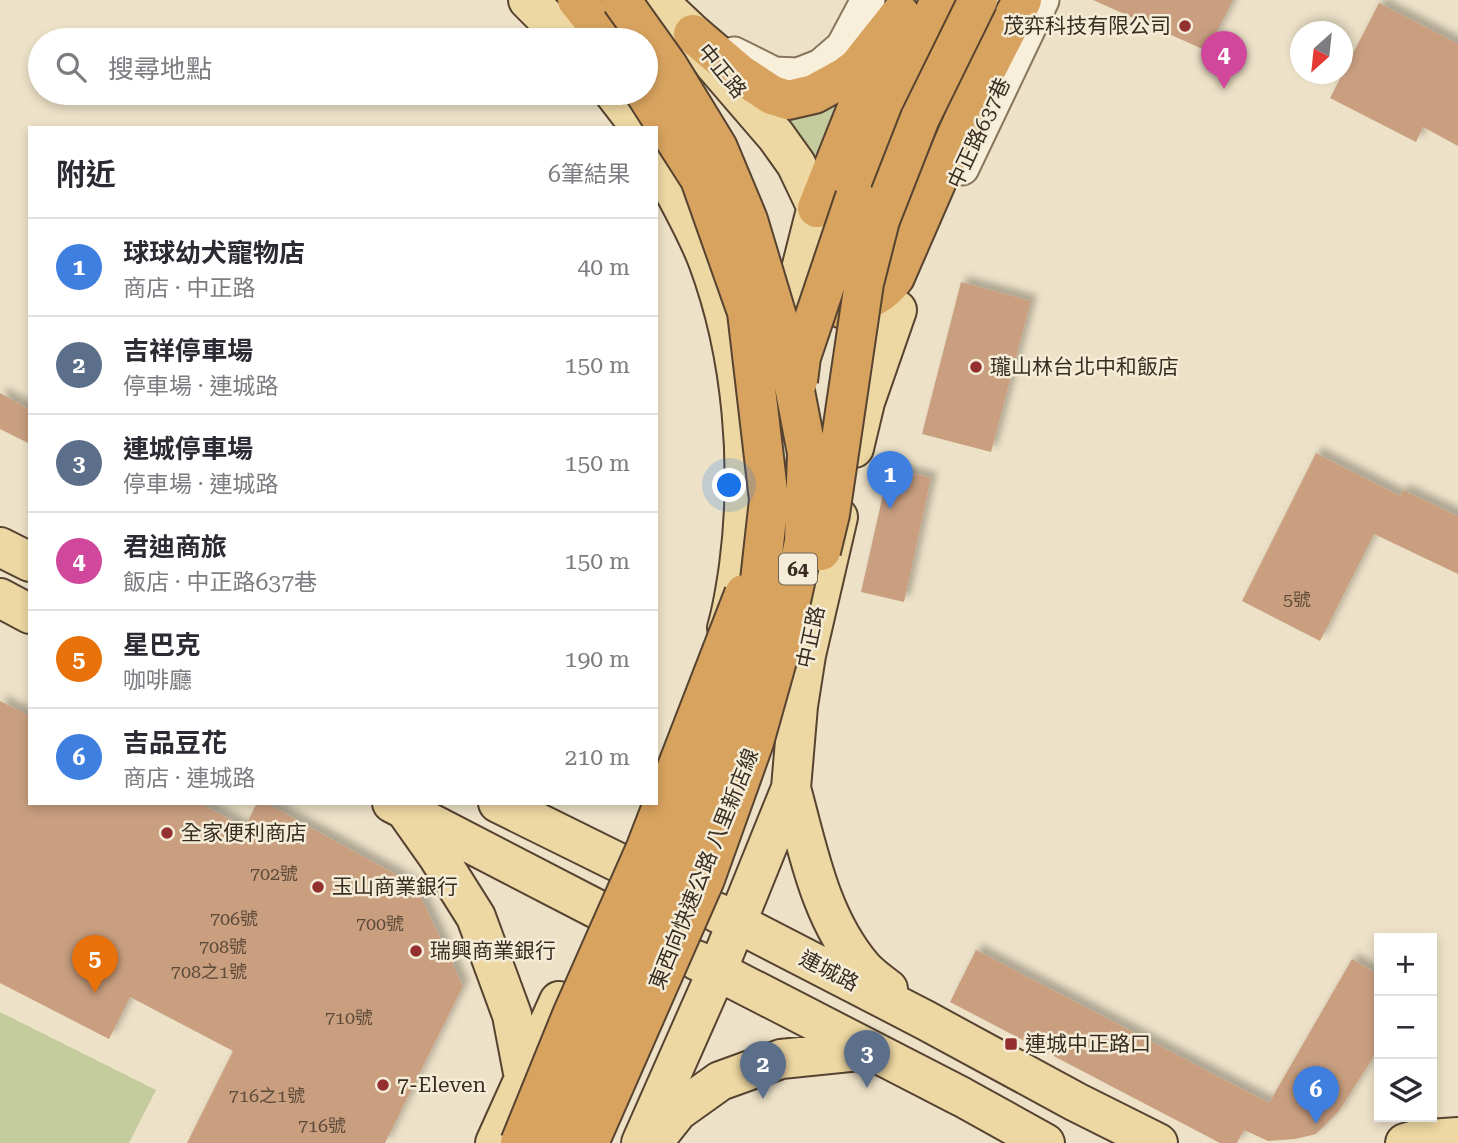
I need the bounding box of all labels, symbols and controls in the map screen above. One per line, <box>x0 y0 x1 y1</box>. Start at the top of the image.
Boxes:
place label: 茂弈科技有限公司 <box>1003 14 1171 38</box>
marker: 茂弈科技有限公司 <box>1177 18 1193 34</box>
north arrow <box>1290 21 1353 84</box>
search box <box>28 28 658 105</box>
pin: 4 <box>1201 31 1247 89</box>
street label: 中正路 <box>693 39 751 103</box>
icon: search <box>52 48 90 86</box>
text: 搜尋地點 <box>108 54 212 84</box>
street label: 中正路637巷 <box>943 74 1015 192</box>
text: 附近 <box>56 157 116 192</box>
text: 6筆結果 <box>548 161 630 188</box>
text: 球球幼犬寵物店 <box>123 238 305 268</box>
text: 1 <box>73 254 85 281</box>
text: 40 m <box>577 254 630 281</box>
text: 商店 · 中正路 <box>123 275 255 302</box>
text: 吉祥停車場 <box>123 336 253 366</box>
text: 2 <box>73 352 85 379</box>
text: 150 m <box>565 352 630 379</box>
place label: 瓏山林台北中和飯店 <box>990 355 1179 379</box>
marker: 瓏山林台北中和飯店 <box>968 359 984 375</box>
text: 停車場 · 連城路 <box>123 373 278 400</box>
text: 連城停車場 <box>123 434 253 464</box>
text: 3 <box>73 450 85 477</box>
text: 150 m <box>565 450 630 477</box>
pin: 1 <box>867 451 913 509</box>
your location <box>712 468 746 502</box>
text: 停車場 · 連城路 <box>123 471 278 498</box>
text: 君迪商旅 <box>123 532 227 562</box>
text: 4 <box>73 548 85 575</box>
text: 150 m <box>565 548 630 575</box>
road number: 64 <box>779 554 817 584</box>
text: 飯店 · 中正路637巷 <box>123 569 317 596</box>
house number: 5號 <box>1283 589 1311 610</box>
street label: 中正路 <box>793 604 829 670</box>
text: 星巴克 <box>123 630 201 660</box>
text: 5 <box>73 646 85 673</box>
text: 190 m <box>565 646 630 673</box>
text: 咖啡廳 <box>123 667 192 694</box>
text: 吉品豆花 <box>123 728 227 758</box>
text: 6 <box>73 744 85 771</box>
text: 210 m <box>565 744 630 771</box>
street label: 東西向快速公路 八里新店線 <box>645 745 763 993</box>
text: 商店 · 連城路 <box>123 765 255 792</box>
place label: 全家便利商店 <box>181 821 307 845</box>
marker: 全家便利商店 <box>159 825 175 841</box>
house number: 702號 <box>250 863 298 884</box>
place label: 玉山商業銀行 <box>332 875 458 899</box>
marker: 玉山商業銀行 <box>310 879 326 895</box>
house number: 706號 <box>210 908 258 929</box>
house number: 700號 <box>356 913 404 934</box>
map controls <box>1374 933 1437 1122</box>
button: + <box>1374 933 1437 996</box>
pin: 5 <box>72 935 118 993</box>
house number: 708號 <box>199 936 247 957</box>
place label: 瑞興商業銀行 <box>430 939 556 963</box>
marker: 瑞興商業銀行 <box>408 943 424 959</box>
street label: 連城路 <box>795 946 863 996</box>
house number: 708之1號 <box>171 961 247 982</box>
button: − <box>1374 996 1437 1059</box>
house number: 710號 <box>325 1007 373 1028</box>
pin: 3 <box>844 1030 890 1088</box>
place label: 連城中正路口 <box>1025 1032 1151 1056</box>
marker: 連城中正路口 <box>1003 1036 1019 1052</box>
pin: 2 <box>740 1041 786 1099</box>
button: layers <box>1374 1059 1437 1122</box>
pin: 6 <box>1293 1066 1339 1124</box>
place label: 7-Eleven <box>397 1073 487 1097</box>
marker: 7-Eleven <box>375 1077 391 1093</box>
house number: 716之1號 <box>229 1085 305 1106</box>
house number: 716號 <box>298 1115 346 1136</box>

